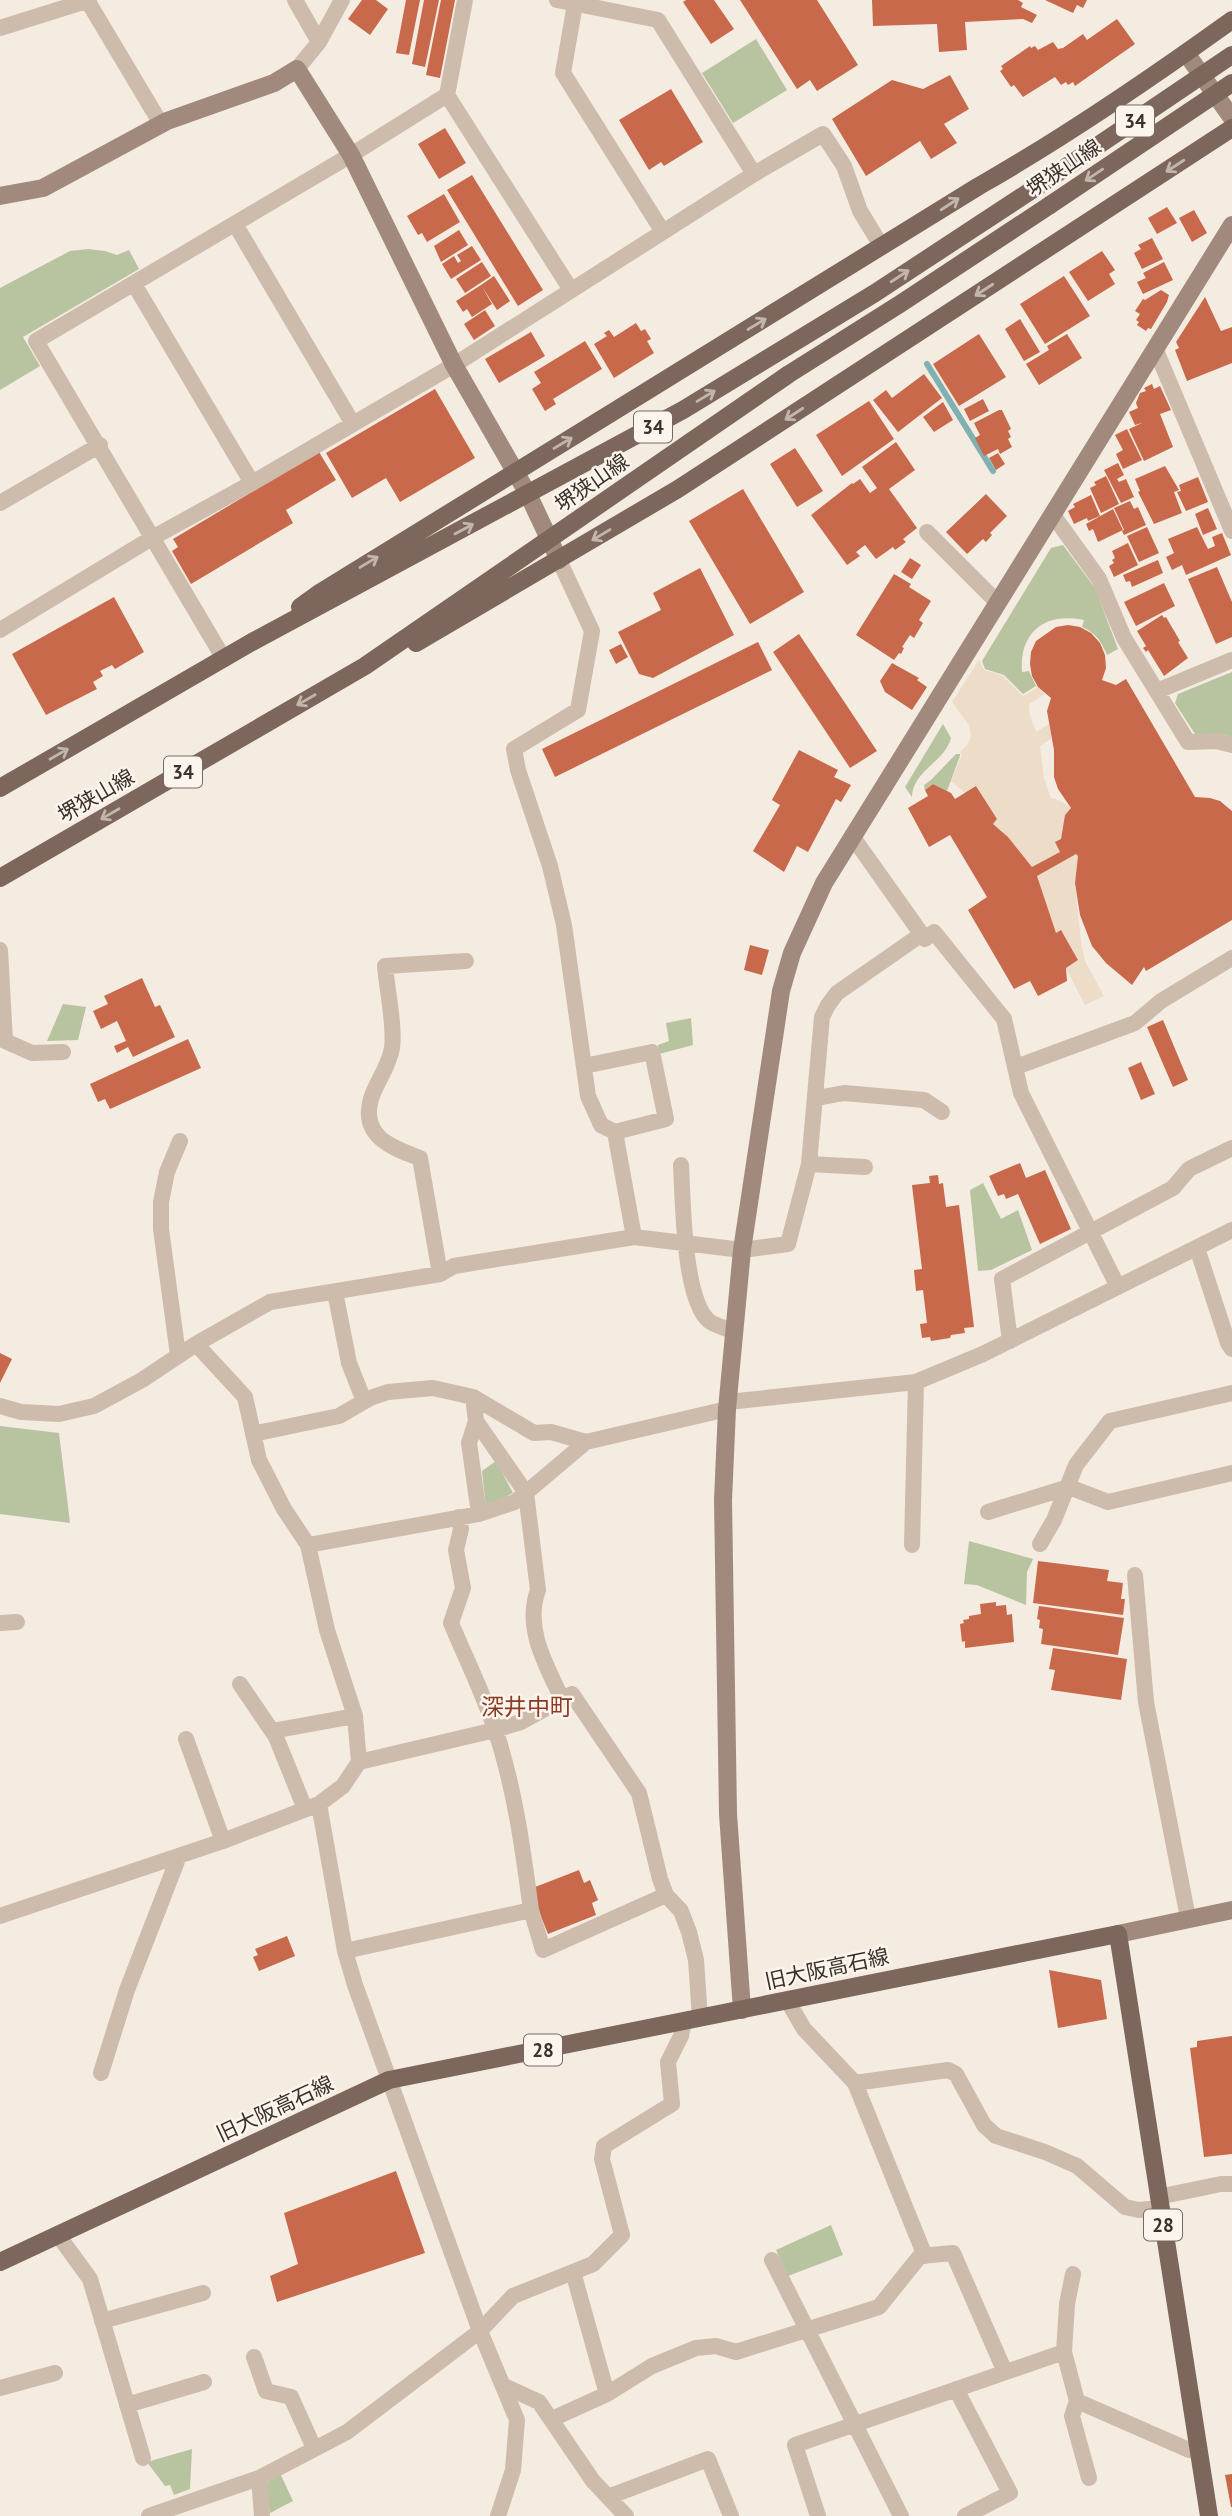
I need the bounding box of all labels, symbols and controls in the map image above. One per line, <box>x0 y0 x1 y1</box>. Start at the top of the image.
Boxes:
road number: 34 <box>1116 105 1154 136</box>
street label: 堺狭山線 <box>1021 133 1106 202</box>
one-way arrow <box>1166 158 1185 173</box>
one-way arrow <box>1085 168 1104 183</box>
one-way arrow <box>940 197 959 211</box>
one-way arrow <box>889 269 909 283</box>
one-way arrow <box>975 283 995 297</box>
one-way arrow <box>746 317 766 331</box>
one-way arrow <box>696 389 716 403</box>
one-way arrow <box>785 407 804 421</box>
road number: 34 <box>634 412 672 442</box>
one-way arrow <box>552 435 572 449</box>
street label: 堺狭山線 <box>550 447 634 518</box>
one-way arrow <box>453 522 474 535</box>
one-way arrow <box>591 528 611 542</box>
one-way arrow <box>359 555 379 569</box>
one-way arrow <box>297 693 317 707</box>
one-way arrow <box>49 746 69 760</box>
road number: 34 <box>164 757 202 788</box>
street label: 堺狭山線 <box>53 763 139 828</box>
one-way arrow <box>100 807 120 821</box>
district label: 深井中町 <box>481 1692 573 1721</box>
street label: 旧大阪高石線 <box>762 1942 891 1995</box>
road number: 28 <box>524 2034 562 2066</box>
street label: 旧大阪高石線 <box>212 2070 338 2147</box>
road number: 28 <box>1144 2210 1182 2240</box>

